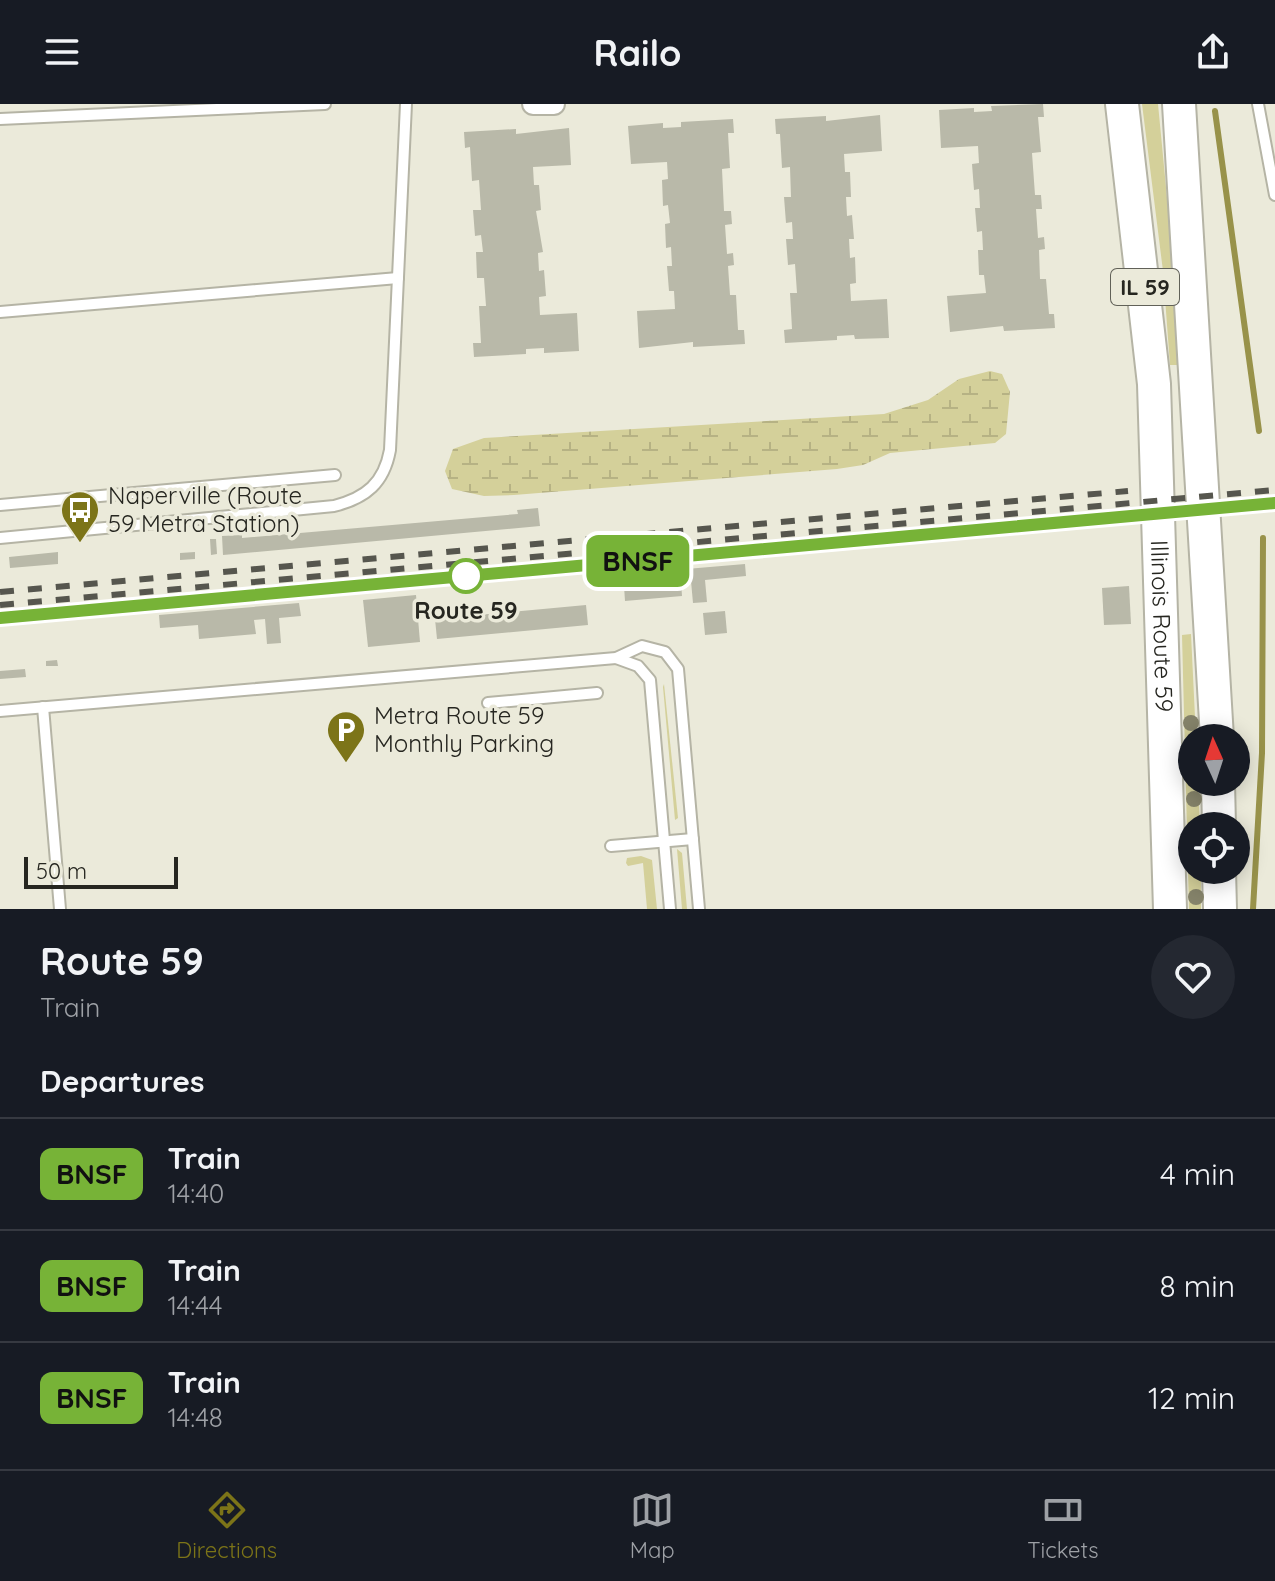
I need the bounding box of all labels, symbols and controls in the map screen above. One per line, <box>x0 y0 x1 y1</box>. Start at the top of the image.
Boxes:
icon: menu <box>40 30 84 74</box>
text: Railo <box>594 30 681 75</box>
icon: share <box>1191 30 1235 74</box>
road number: IL 59 <box>1111 269 1179 305</box>
place label: Naperville (Route 59 Metra Station) <box>108 480 302 538</box>
bus stop icon: Naperville (Route 59 Metra Station) <box>59 489 101 544</box>
line badge: BNSF <box>582 535 694 587</box>
street label: Illinois Route 59 <box>1145 539 1180 713</box>
text: BNSF <box>602 543 674 578</box>
marker: Route 59 <box>449 559 483 593</box>
place label: Route 59 <box>414 595 518 625</box>
place label: Metra Route 59 Monthly Parking <box>374 700 554 758</box>
parking icon: Metra Route 59 Monthly Parking <box>325 709 367 764</box>
north arrow <box>1178 724 1250 796</box>
map controls <box>1178 724 1250 884</box>
button: locate <box>1178 812 1250 884</box>
scale bar <box>24 853 178 889</box>
text: 50 m <box>36 857 87 885</box>
button: heart <box>1151 935 1235 1019</box>
text: Route 59 <box>40 937 204 985</box>
text: Train <box>40 991 100 1024</box>
text: Departures <box>40 1062 205 1100</box>
text: Train <box>167 1139 241 1177</box>
text: 4 min <box>1160 1155 1235 1193</box>
text: BNSF <box>56 1156 127 1191</box>
text: 14:40 <box>167 1177 224 1210</box>
text: Train <box>167 1251 241 1289</box>
text: 8 min <box>1159 1267 1235 1305</box>
text: BNSF <box>56 1268 127 1303</box>
text: 14:44 <box>167 1289 223 1322</box>
text: Train <box>167 1363 241 1401</box>
text: 12 min <box>1148 1379 1235 1417</box>
text: BNSF <box>56 1380 127 1415</box>
text: 14:48 <box>167 1401 223 1434</box>
tab: Directions <box>176 1488 277 1564</box>
tab: Map <box>630 1488 675 1564</box>
tab: Tickets <box>1027 1488 1099 1564</box>

